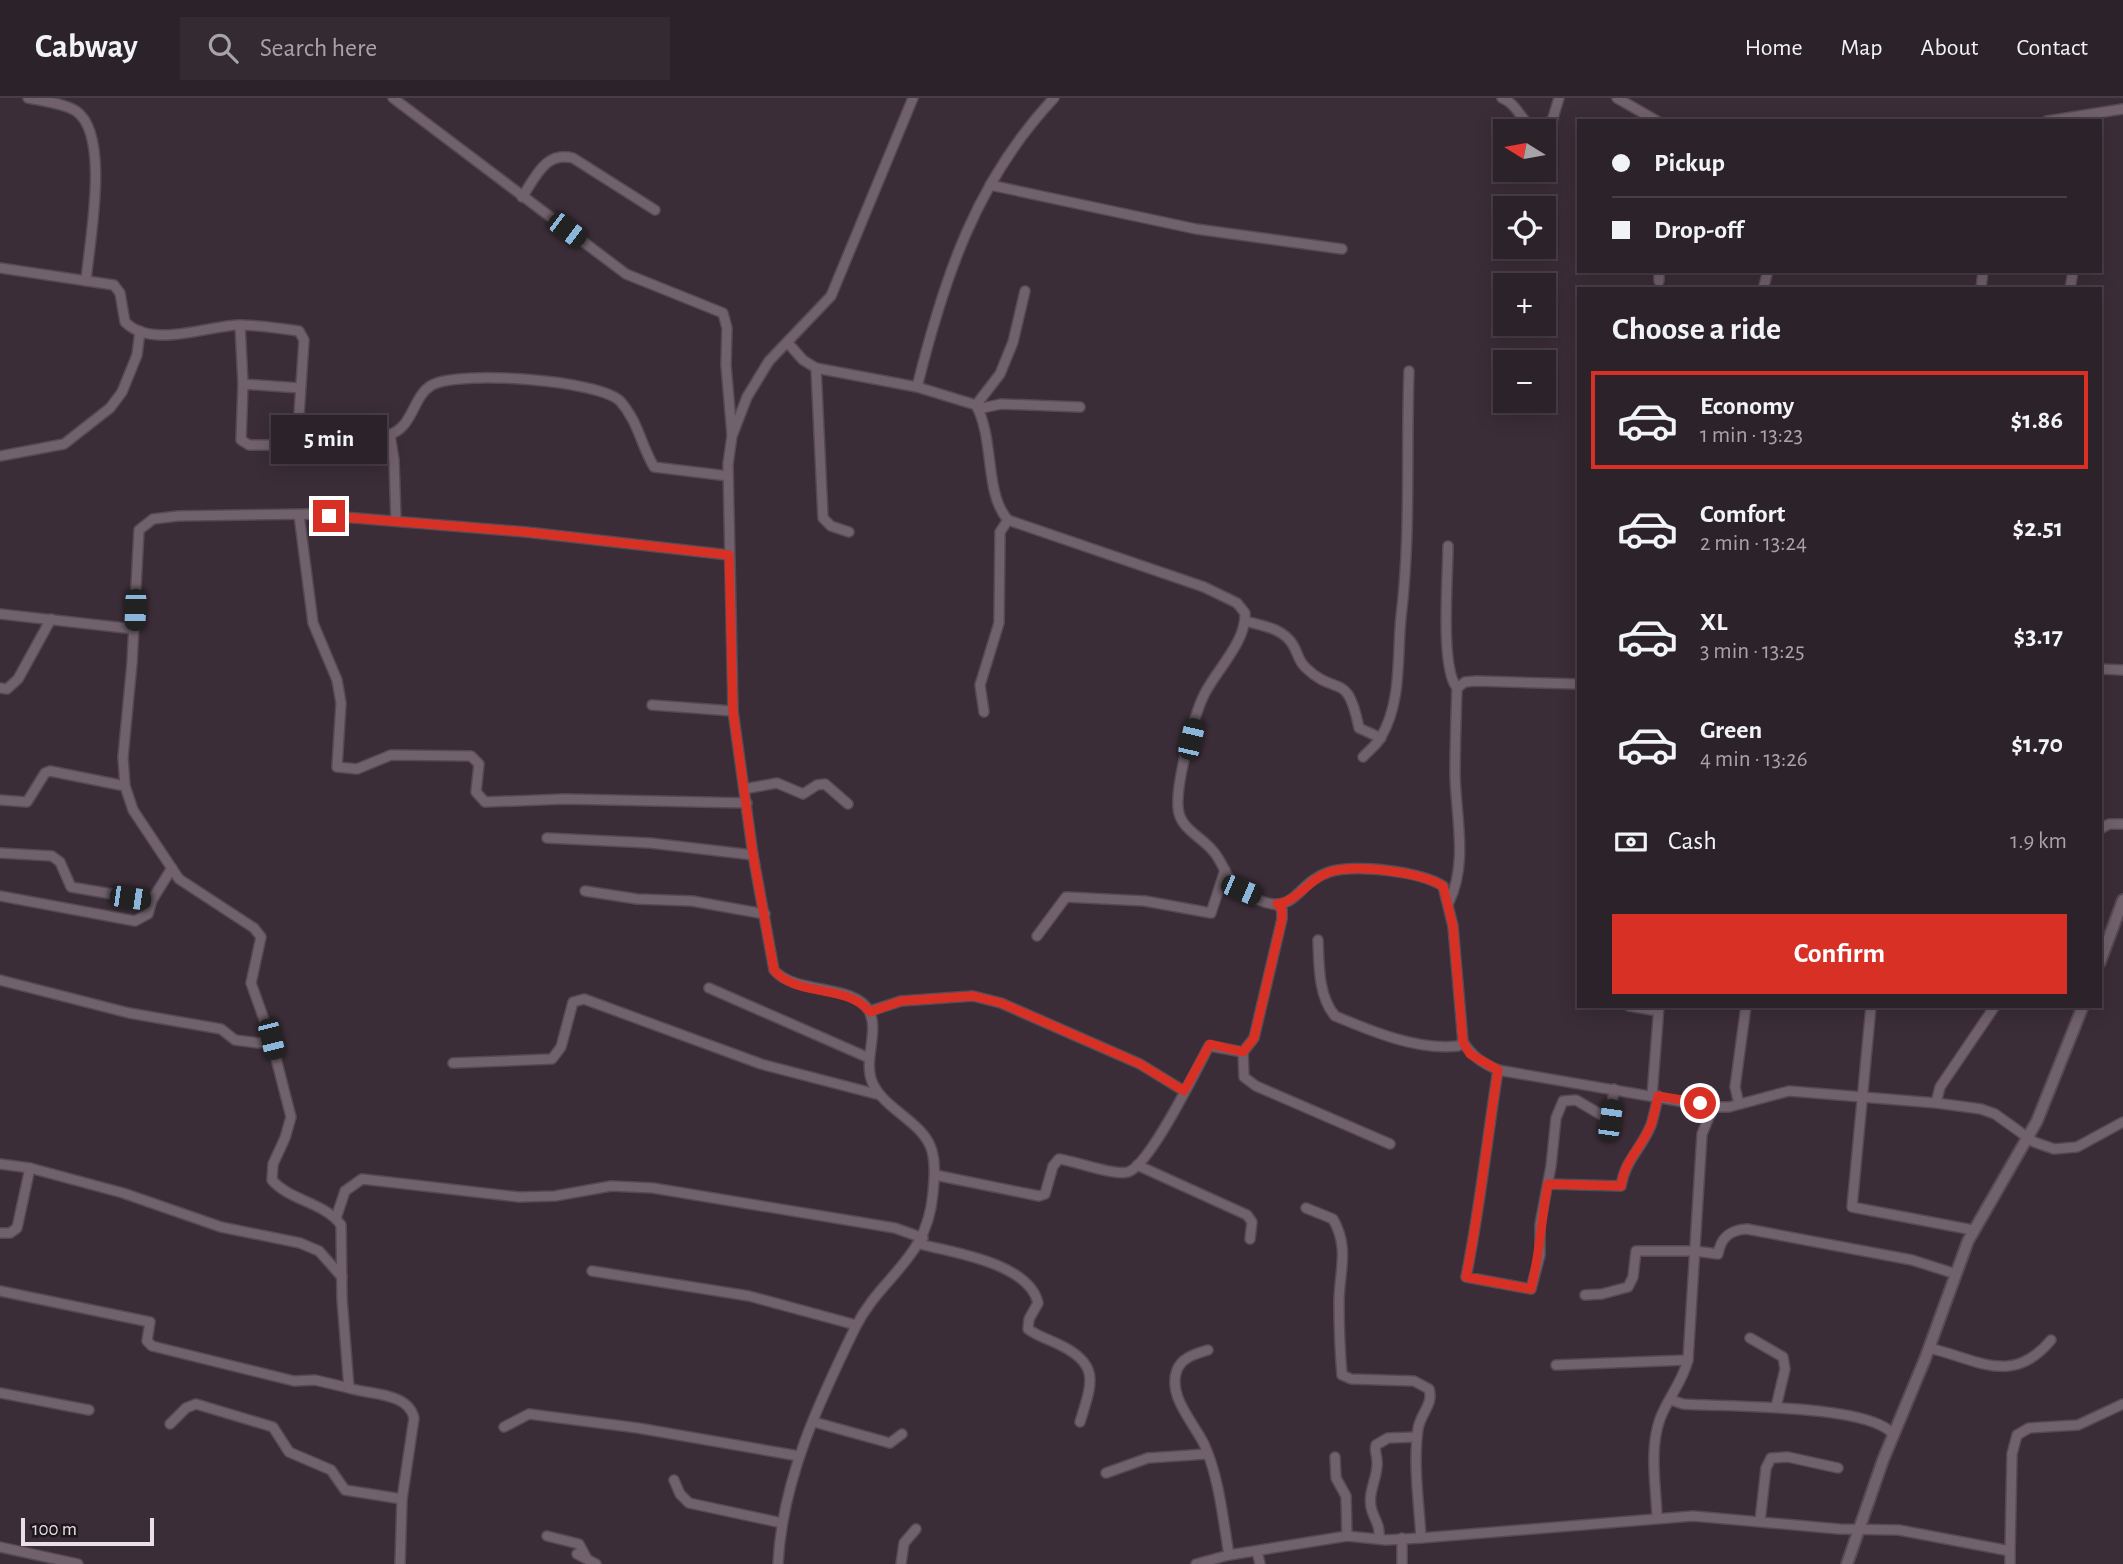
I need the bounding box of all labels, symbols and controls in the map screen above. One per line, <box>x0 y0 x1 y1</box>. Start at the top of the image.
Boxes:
search box <box>180 17 670 80</box>
icon: search <box>204 29 242 67</box>
text: Cabway <box>35 31 138 64</box>
text: Search here <box>260 35 377 61</box>
text: Home <box>1745 36 1803 60</box>
text: Map <box>1841 36 1883 60</box>
text: About <box>1921 36 1978 60</box>
text: Contact <box>2016 36 2088 60</box>
north arrow <box>1493 119 1556 182</box>
map controls <box>1493 119 1556 413</box>
text: Pickup <box>1654 150 1725 176</box>
button: locate <box>1493 196 1556 259</box>
car <box>544 209 591 251</box>
text: Drop-off <box>1654 217 1743 243</box>
button: + <box>1493 273 1556 336</box>
text: Choose a ride <box>1612 313 1781 345</box>
button: − <box>1493 350 1556 413</box>
icon: car <box>1616 389 1679 452</box>
text: Economy <box>1700 393 1794 419</box>
text: $1.86 <box>2011 407 2063 433</box>
callout: 5 min <box>271 414 387 464</box>
text: 1 min · 13:23 <box>1700 424 1803 447</box>
text: 5 min <box>304 428 354 451</box>
icon: car <box>1616 497 1679 560</box>
route end <box>313 500 345 532</box>
text: Comfort <box>1700 501 1785 527</box>
text: $2.51 <box>2013 515 2063 541</box>
text: 2 min · 13:24 <box>1700 532 1807 555</box>
car <box>124 589 147 631</box>
icon: car <box>1616 605 1679 668</box>
text: XL <box>1700 609 1727 635</box>
text: $3.17 <box>2014 623 2063 649</box>
text: 3 min · 13:25 <box>1700 640 1805 663</box>
icon: car <box>1616 713 1679 776</box>
car <box>1177 716 1206 762</box>
text: Green <box>1700 717 1762 743</box>
text: $1.70 <box>2011 731 2063 757</box>
text: 4 min · 13:26 <box>1700 748 1807 771</box>
icon: cash <box>1612 823 1650 861</box>
text: Cash <box>1668 828 1717 854</box>
text: 1.9 km <box>2010 830 2067 853</box>
car <box>1218 872 1265 908</box>
car <box>108 885 153 911</box>
button: Confirm <box>1612 914 2067 994</box>
car <box>256 1016 287 1062</box>
route start <box>1684 1087 1716 1119</box>
car <box>1597 1098 1624 1142</box>
scale bar <box>21 1515 154 1547</box>
text: 100 m <box>32 1520 77 1539</box>

